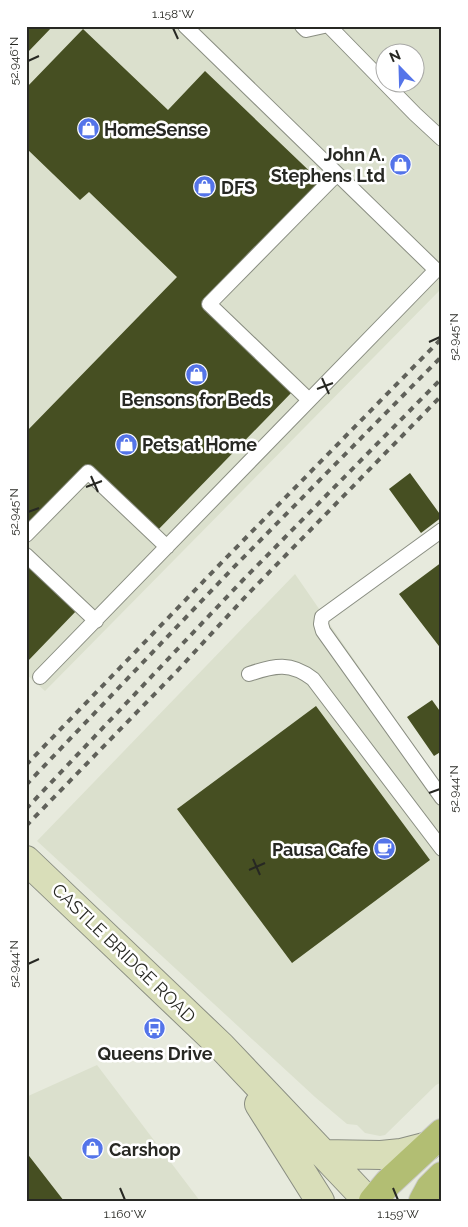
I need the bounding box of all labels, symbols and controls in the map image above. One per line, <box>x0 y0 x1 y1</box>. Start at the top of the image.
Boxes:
text: 1.158°W <box>152 7 194 21</box>
text: 52.946°N <box>7 37 21 85</box>
north arrow <box>376 42 426 92</box>
text: N <box>387 47 403 65</box>
shop icon: HomeSense <box>76 117 100 141</box>
place label: HomeSense <box>104 119 208 140</box>
place label: John A. Stephens Ltd <box>271 144 385 186</box>
shop icon: John A. Stephens Ltd <box>389 152 413 176</box>
shop icon: DFS <box>193 175 217 199</box>
place label: DFS <box>221 177 255 198</box>
text: 52.945°N <box>447 313 461 361</box>
shop icon: Bensons for Beds <box>184 362 208 386</box>
place label: Bensons for Beds <box>121 389 271 410</box>
shop icon: Pets at Home <box>114 432 138 456</box>
place label: Pets at Home <box>142 434 257 455</box>
text: 52.945°N <box>7 488 21 536</box>
text: 52.944°N <box>447 765 461 813</box>
cafe icon: Pausa Cafe <box>372 837 396 861</box>
place label: Pausa Cafe <box>272 839 368 860</box>
street label: CASTLE BRIDGE ROAD <box>48 879 200 1027</box>
text: 52.944°N <box>7 940 21 988</box>
bus stop icon: Queens Drive <box>143 1016 167 1040</box>
place label: Queens Drive <box>97 1043 213 1064</box>
shop icon: Carshop <box>81 1137 105 1161</box>
place label: Carshop <box>109 1139 181 1160</box>
text: 1.160°W <box>104 1207 147 1221</box>
text: 1.159°W <box>377 1207 419 1221</box>

